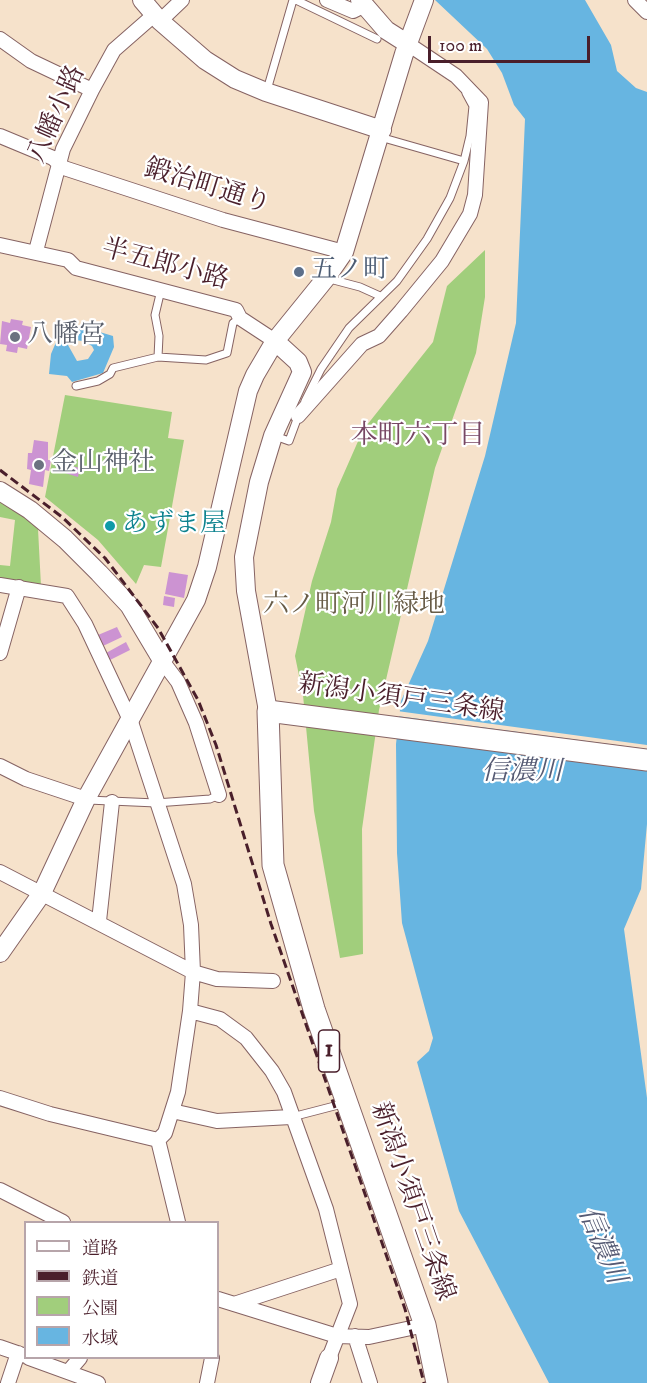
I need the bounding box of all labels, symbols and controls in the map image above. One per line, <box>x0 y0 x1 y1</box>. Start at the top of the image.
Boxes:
scale bar <box>431 24 593 62</box>
text: 100 m <box>439 35 482 57</box>
street label: 八幡小路 <box>23 61 93 169</box>
street label: 鍛治町通り <box>140 154 274 222</box>
street label: 半五郎小路 <box>98 234 232 298</box>
place label: 五ノ町 <box>311 256 389 288</box>
marker: 五ノ町 <box>292 265 306 279</box>
place label: 八幡宮 <box>27 321 105 353</box>
marker: 八幡宮 <box>8 330 22 344</box>
district label: 本町六丁目 <box>351 421 485 453</box>
place label: 金山神社 <box>51 449 155 481</box>
marker: 金山神社 <box>32 458 46 472</box>
place label: あずま屋 <box>122 510 226 542</box>
marker: あずま屋 <box>103 519 117 533</box>
park label: 六ノ町河川緑地 <box>263 591 445 623</box>
street label: 新潟小須戸三条線 <box>296 670 506 730</box>
water label: 信濃川 <box>482 757 562 789</box>
road number: 1 <box>318 1030 340 1072</box>
street label: 新潟小須戸三条線 <box>362 1099 460 1305</box>
water label: 信濃川 <box>569 1202 631 1290</box>
legend <box>24 1221 219 1359</box>
text: 道路 <box>82 1238 118 1260</box>
text: 鉄道 <box>82 1268 118 1290</box>
text: 公園 <box>82 1298 118 1320</box>
text: 水域 <box>82 1328 118 1350</box>

